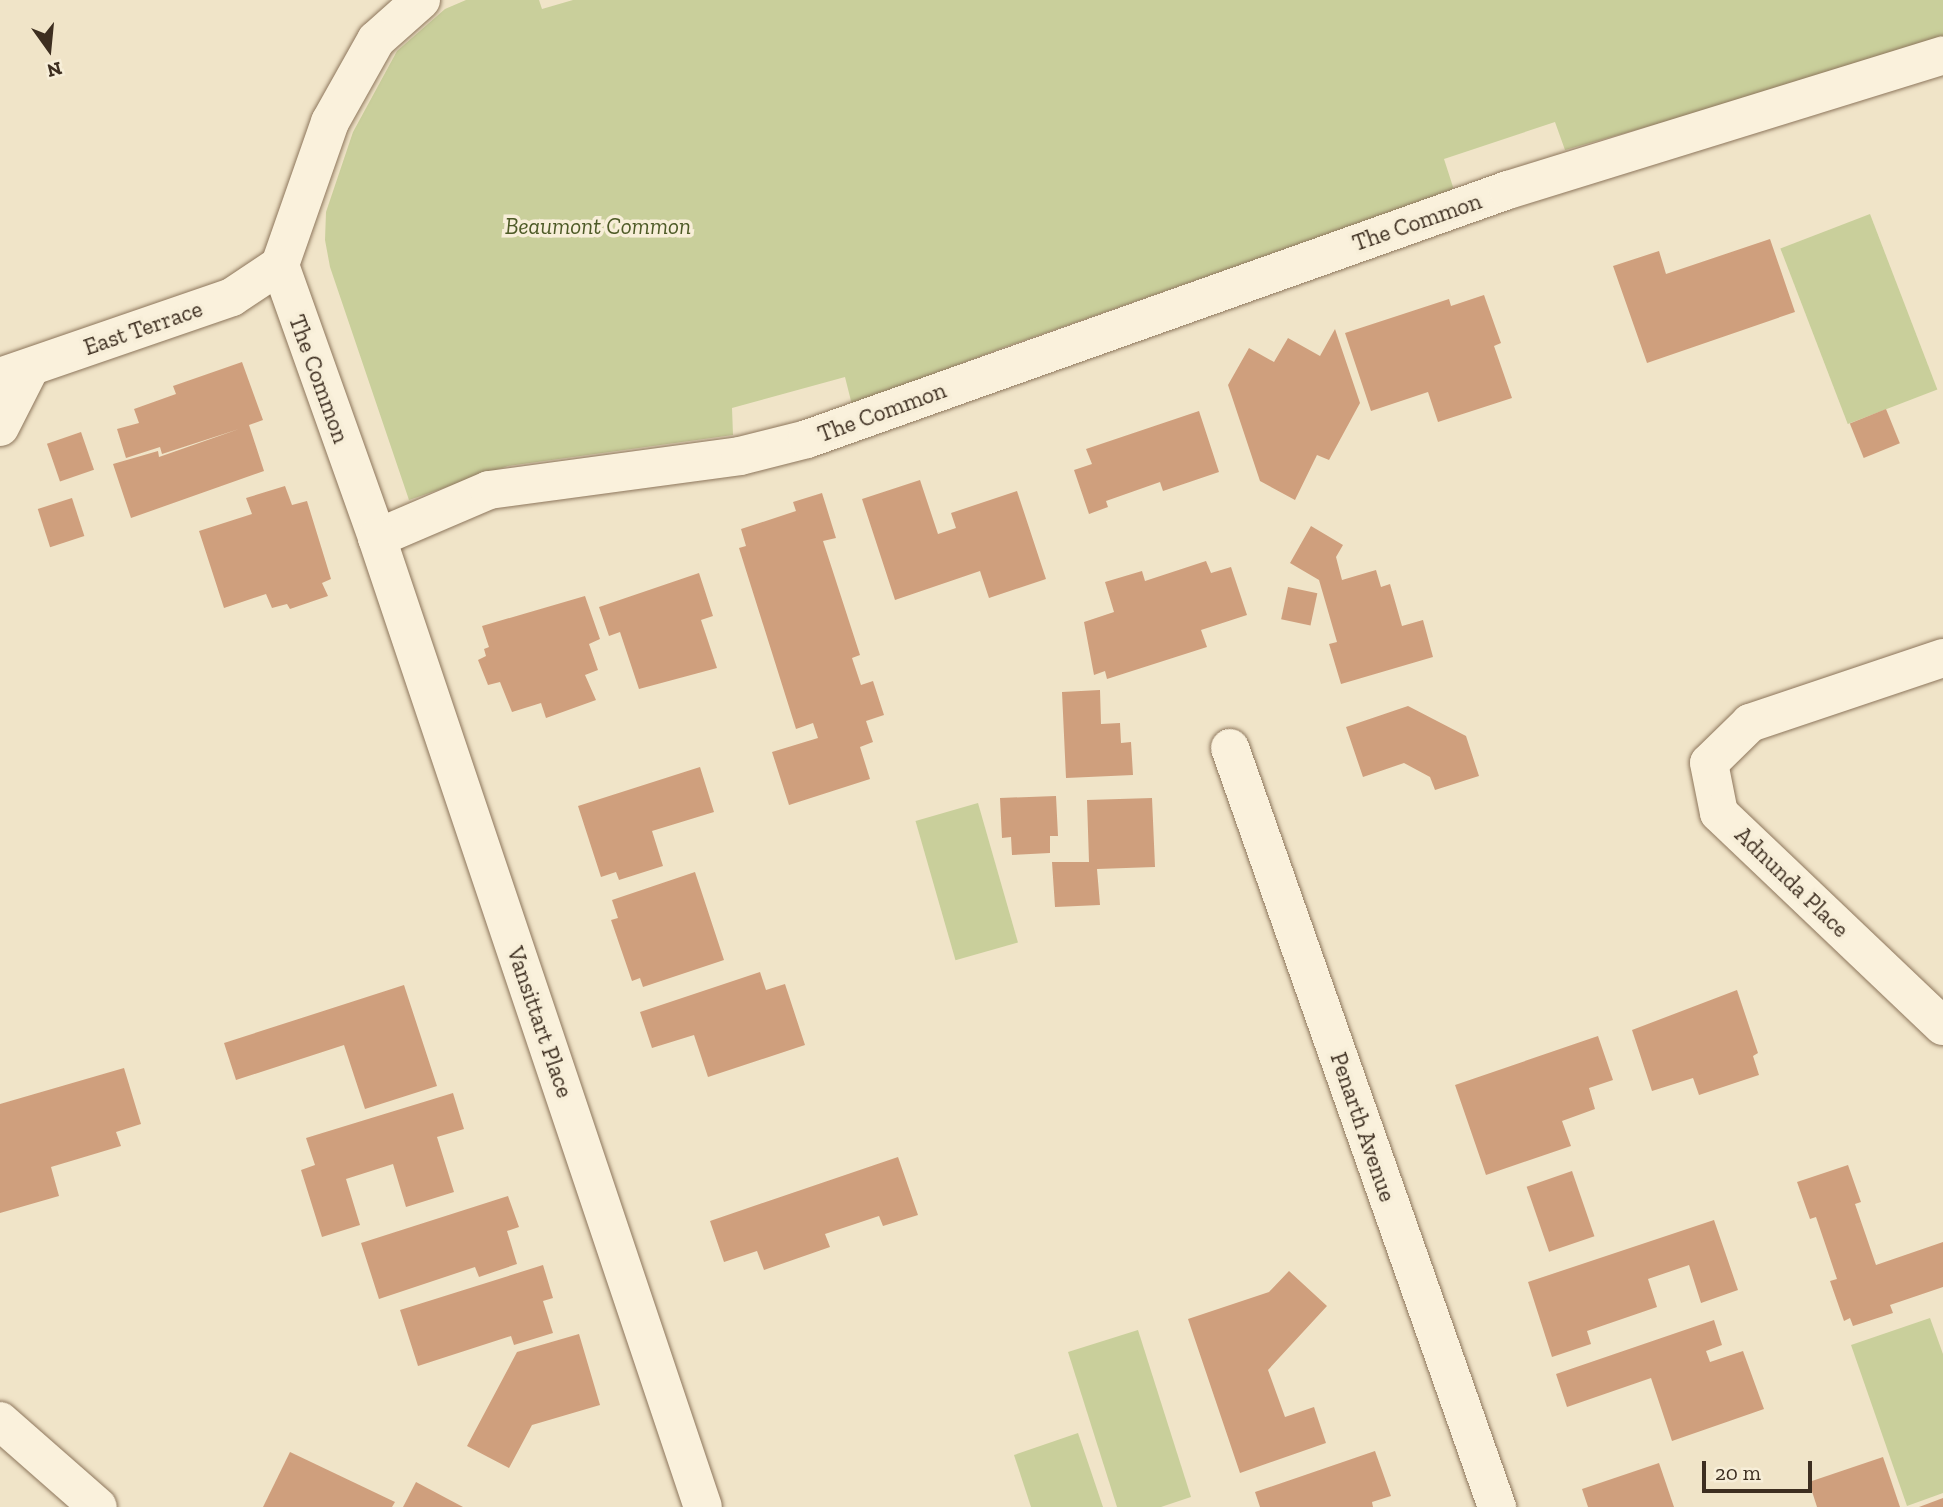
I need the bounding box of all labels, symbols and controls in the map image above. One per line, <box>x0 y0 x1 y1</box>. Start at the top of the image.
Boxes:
north arrow <box>14 14 84 84</box>
text: N <box>45 57 65 83</box>
street label: The Common <box>1349 187 1485 257</box>
park label: Beaumont Common <box>505 212 691 240</box>
street label: East Terrace <box>80 295 206 361</box>
street label: The Common <box>283 311 355 447</box>
street label: The Common <box>814 376 950 448</box>
street label: Adnunda Place <box>1729 821 1855 943</box>
street label: Vansittart Place <box>501 943 579 1101</box>
street label: Penarth Avenue <box>1324 1048 1402 1206</box>
scale bar <box>1705 1448 1815 1492</box>
text: 20 m <box>1715 1460 1761 1485</box>

